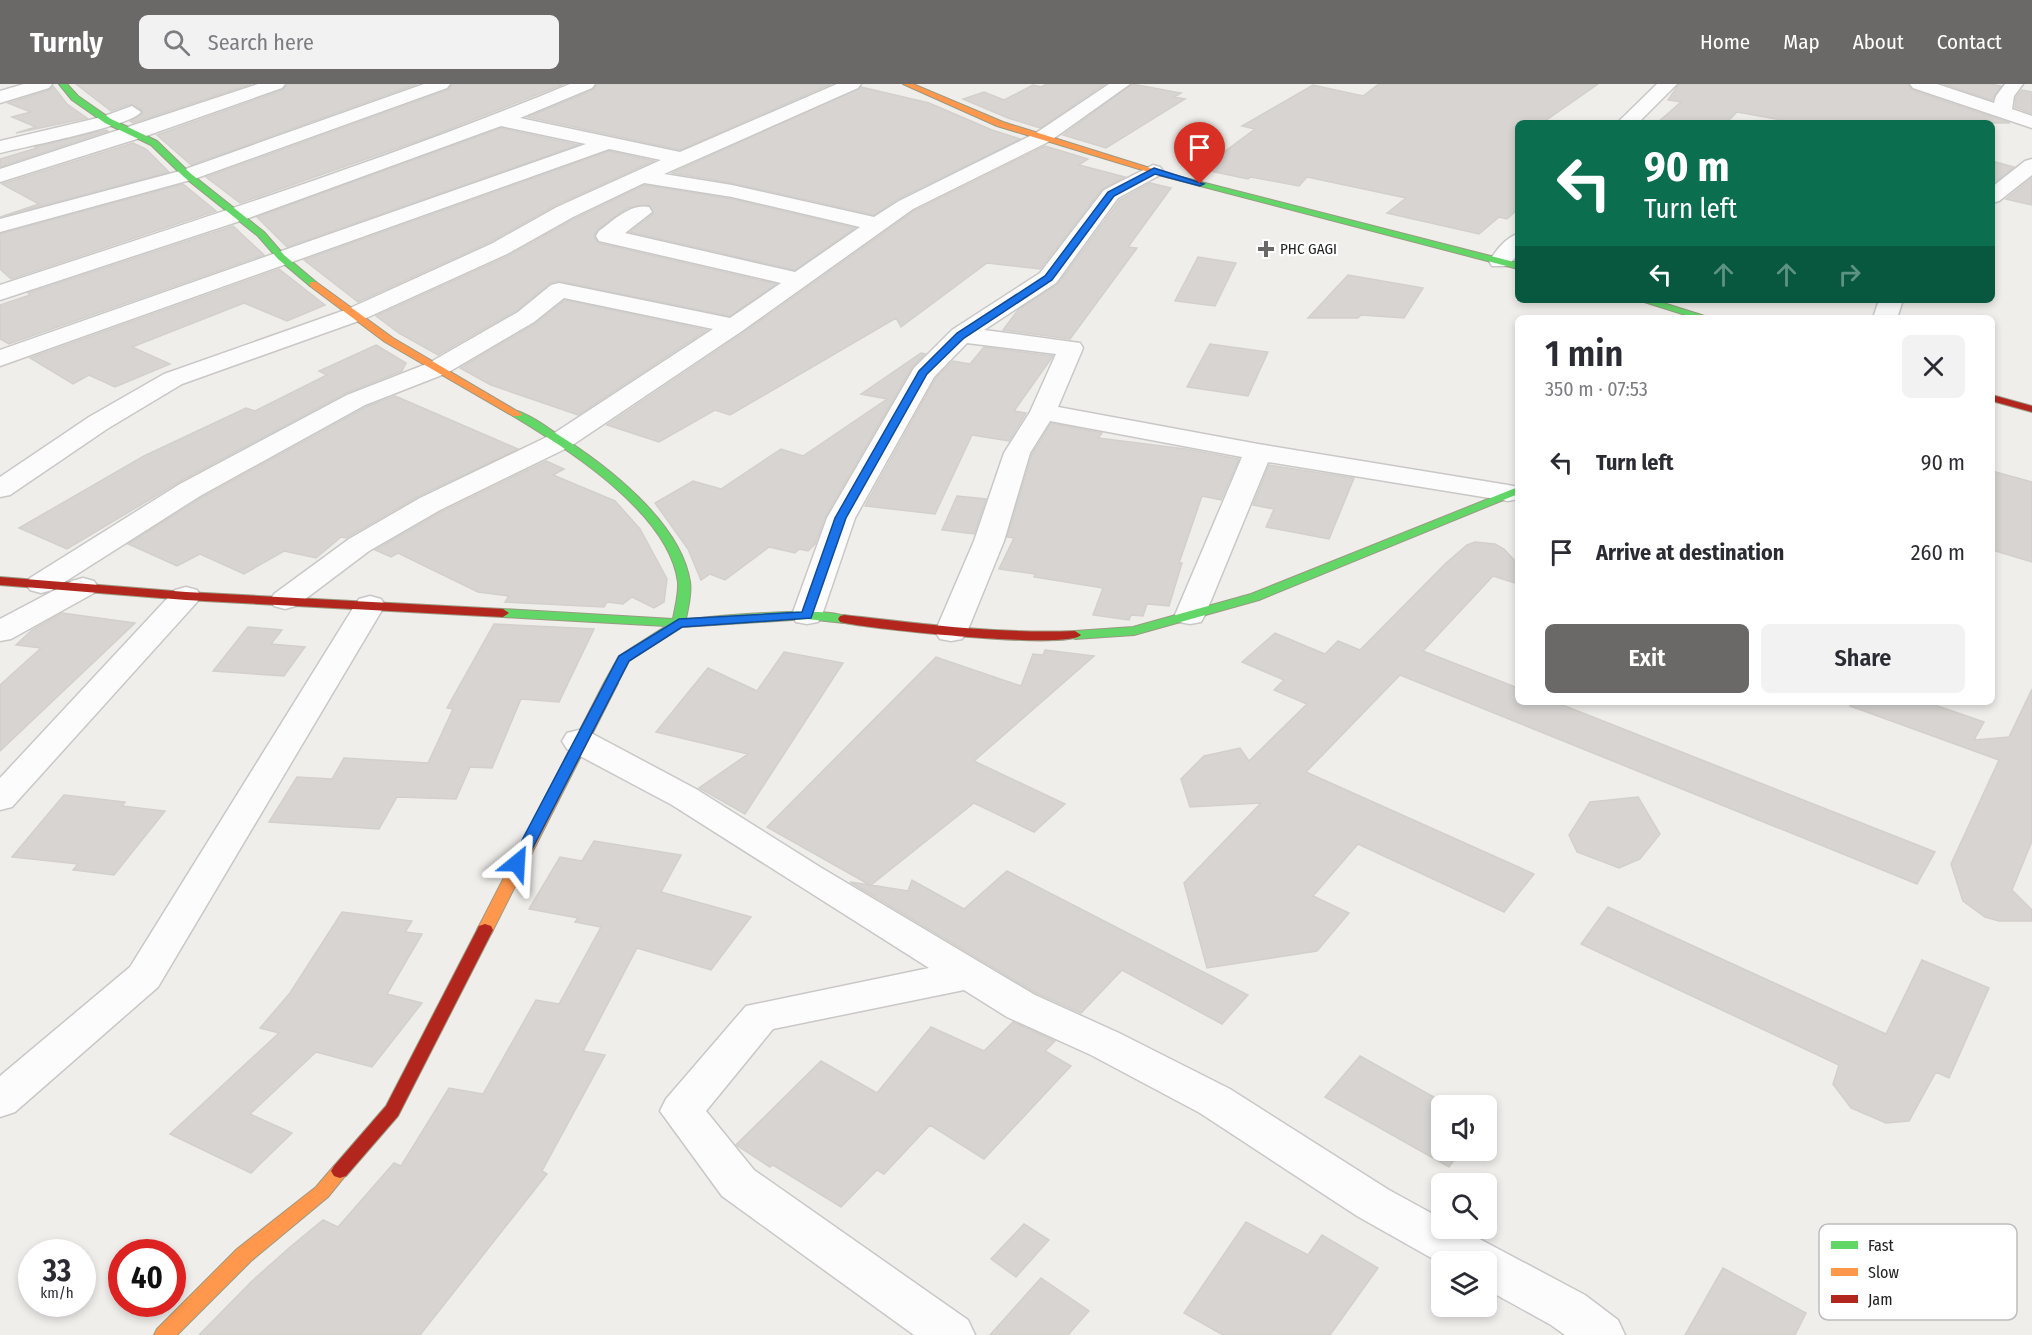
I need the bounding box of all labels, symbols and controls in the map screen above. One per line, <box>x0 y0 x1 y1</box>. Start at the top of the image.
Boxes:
search box <box>139 15 559 69</box>
text: Turnly <box>30 26 103 59</box>
icon: search <box>160 26 193 59</box>
text: Search here <box>208 29 314 56</box>
text: Home <box>1700 29 1750 55</box>
text: Map <box>1783 29 1820 55</box>
text: About <box>1853 29 1904 55</box>
text: Contact <box>1937 29 2002 55</box>
pin <box>1174 122 1225 184</box>
icon: arrive <box>1183 131 1216 164</box>
text: 90 m <box>1644 142 1729 192</box>
icon: left <box>1545 144 1623 222</box>
text: Turn left <box>1644 193 1737 225</box>
marker: PHC GAGI <box>1257 240 1275 258</box>
place label: PHC GAGI <box>1280 240 1337 258</box>
icon: left <box>1644 258 1677 291</box>
icon: ahead <box>1707 258 1740 291</box>
icon: ahead <box>1770 258 1803 291</box>
icon: right <box>1833 258 1866 291</box>
text: 1 min <box>1545 332 1623 376</box>
button: close <box>1902 335 1965 398</box>
text: 350 m · 07:53 <box>1545 377 1648 401</box>
icon: left <box>1545 446 1578 479</box>
text: Turn left <box>1596 449 1674 476</box>
text: 90 m <box>1921 449 1965 476</box>
icon: arrive <box>1545 536 1578 569</box>
text: Arrive at destination <box>1596 539 1784 566</box>
text: 260 m <box>1911 539 1965 566</box>
button: Exit <box>1545 624 1749 693</box>
button: Share <box>1761 624 1965 693</box>
position arrow <box>485 831 549 895</box>
map controls <box>1431 1095 1497 1317</box>
button: sound <box>1431 1095 1497 1161</box>
button: search <box>1431 1173 1497 1239</box>
legend <box>1819 1224 2017 1320</box>
text: Fast <box>1868 1236 1895 1255</box>
speed limit sign: 40 <box>108 1239 186 1317</box>
button: layers <box>1431 1251 1497 1317</box>
text: 33 <box>43 1253 71 1289</box>
text: Slow <box>1868 1263 1899 1282</box>
text: km/h <box>40 1284 74 1302</box>
text: Jam <box>1868 1290 1893 1309</box>

